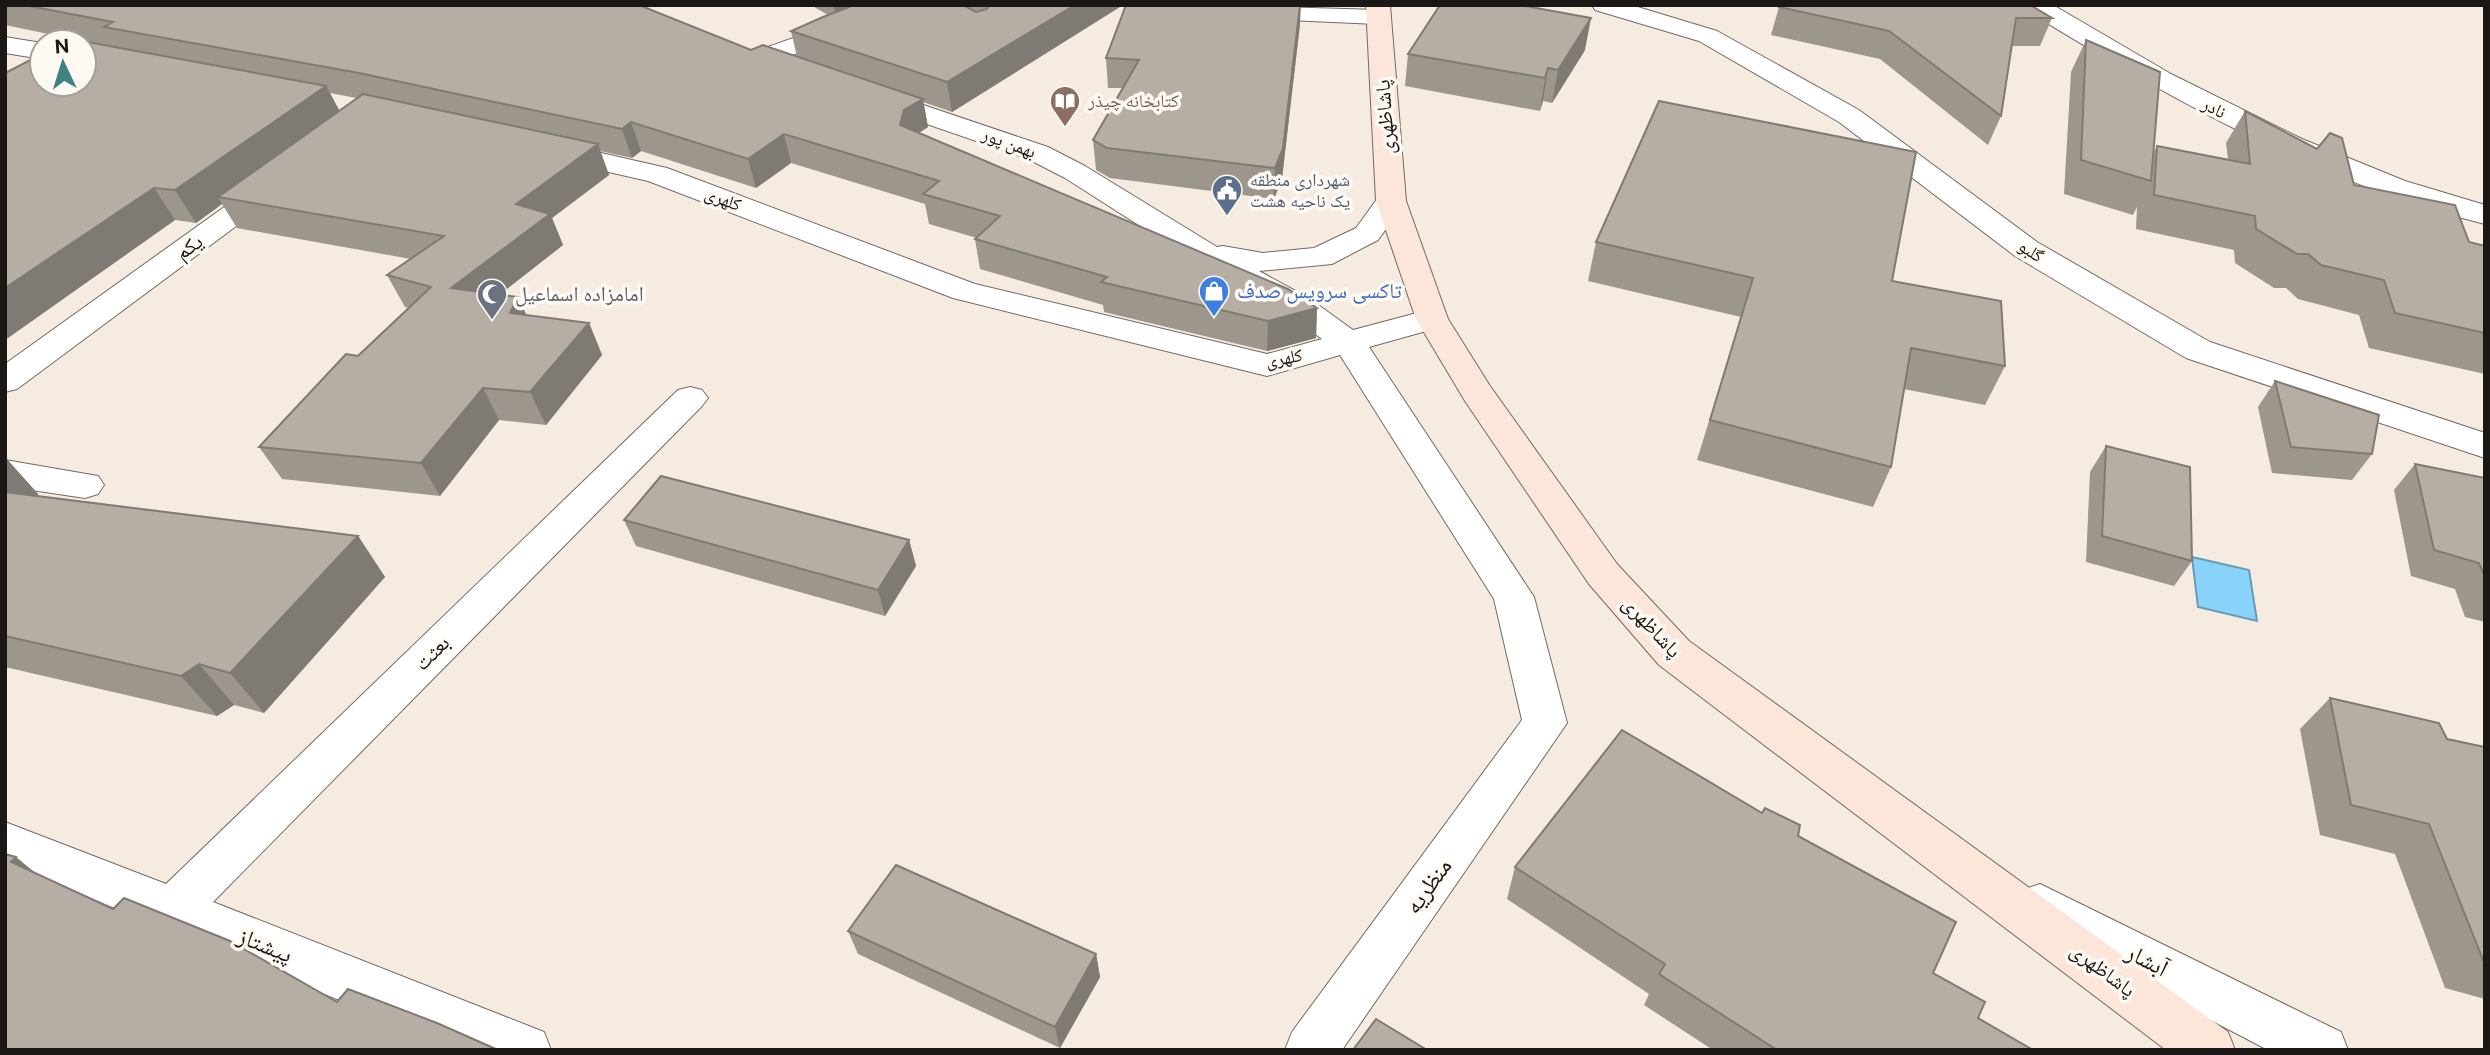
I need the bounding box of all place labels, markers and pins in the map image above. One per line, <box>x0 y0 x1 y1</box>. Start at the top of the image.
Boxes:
library icon: کتابخانه چیذر <box>1048 84 1082 128</box>
place label: کتابخانه چیذر <box>1087 90 1179 112</box>
place label: شهرداری منطقه یک ناحیه هشت <box>1250 169 1350 211</box>
public building icon: شهرداری منطقه یک ناحیه هشت <box>1210 173 1244 217</box>
shop icon: تاکسی سرویس صدف <box>1197 274 1231 318</box>
mosque icon: امامزاده اسماعیل <box>475 277 509 321</box>
place label: تاکسی سرویس صدف <box>1237 278 1402 304</box>
place label: امامزاده اسماعیل <box>515 281 644 307</box>

